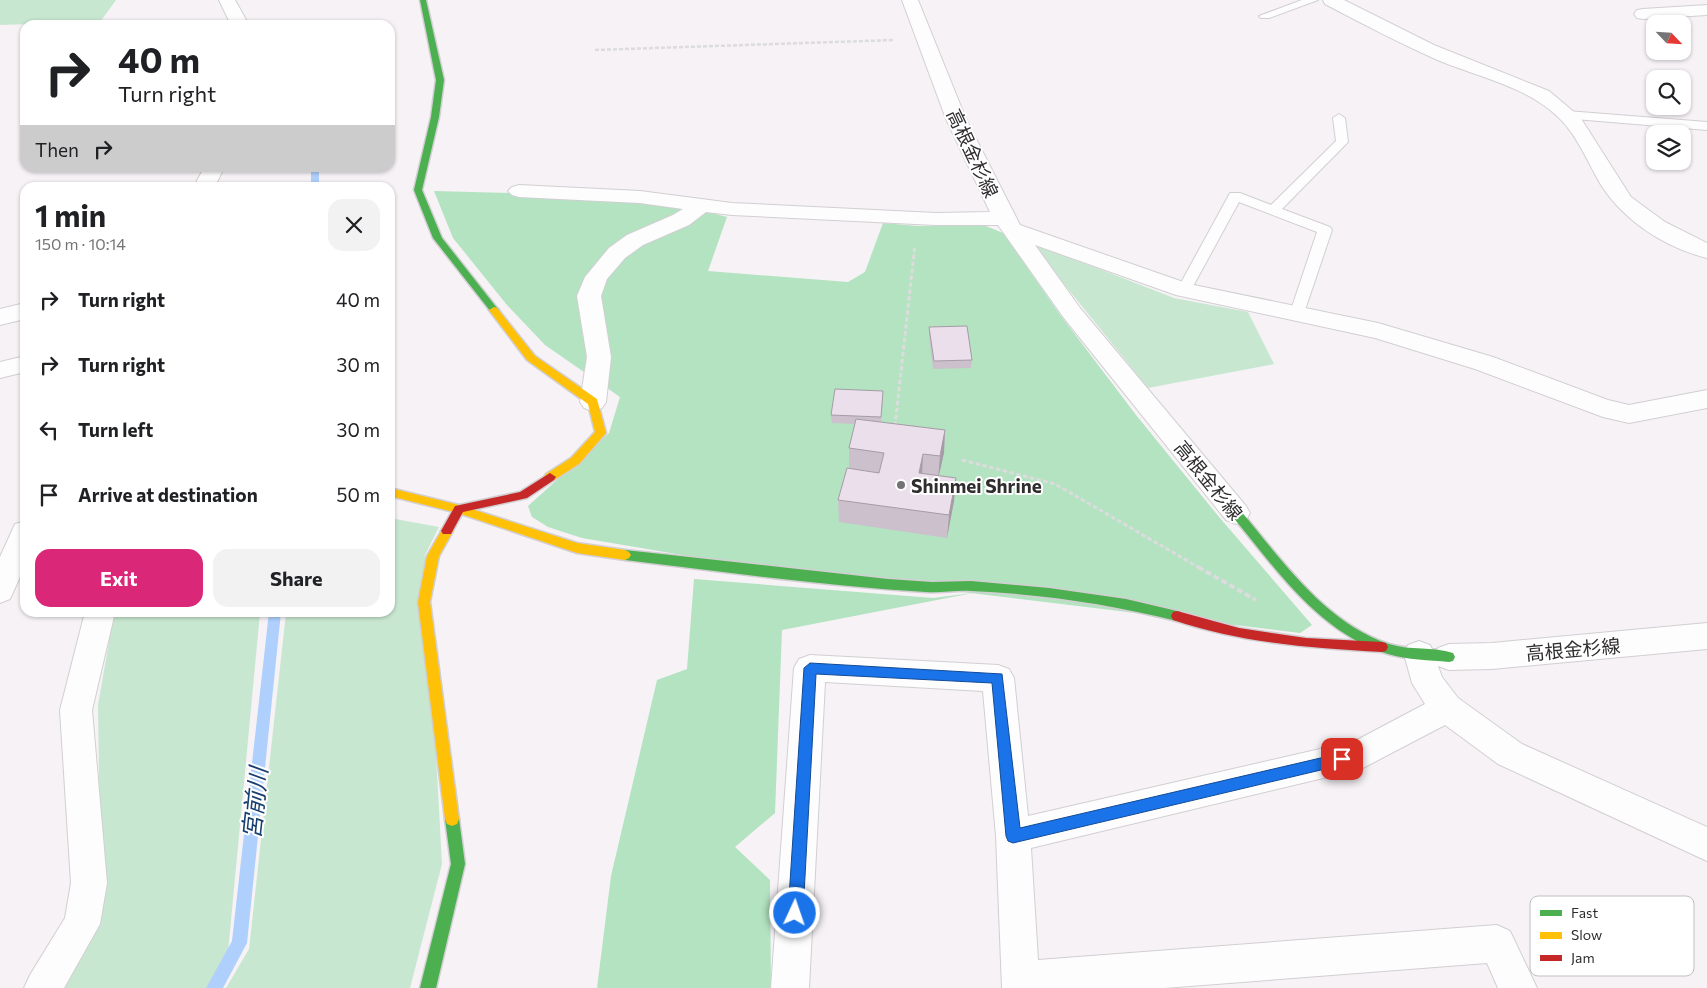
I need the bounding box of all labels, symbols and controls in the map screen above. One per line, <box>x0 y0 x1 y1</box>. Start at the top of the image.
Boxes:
north arrow <box>1646 15 1691 60</box>
map controls <box>1646 15 1691 170</box>
text: 40 m <box>118 37 200 80</box>
icon: right <box>35 40 100 105</box>
button: search <box>1646 70 1691 115</box>
text: Turn right <box>118 80 216 107</box>
street label: 高根金杉線 <box>942 105 1004 201</box>
button: layers <box>1646 125 1691 170</box>
icon: right <box>89 135 117 163</box>
text: Then <box>35 138 79 161</box>
text: 1 min <box>35 196 106 233</box>
button: close <box>328 199 380 251</box>
text: 150 m · 10:14 <box>35 234 126 253</box>
icon: right <box>35 286 63 314</box>
text: Turn right <box>78 288 165 311</box>
text: 40 m <box>336 288 380 311</box>
icon: right <box>35 351 63 379</box>
text: Turn right <box>78 353 165 376</box>
text: 30 m <box>337 353 380 376</box>
icon: left <box>35 416 63 444</box>
text: Turn left <box>78 418 153 441</box>
text: 30 m <box>337 418 380 441</box>
street label: 高根金杉線 <box>1170 436 1248 524</box>
place label: Shinmei Shrine <box>911 474 1042 497</box>
marker: Shinmei Shrine <box>895 479 907 491</box>
icon: arrive <box>35 481 63 509</box>
text: Arrive at destination <box>78 483 258 506</box>
text: 50 m <box>336 483 380 506</box>
button: Exit <box>35 549 203 607</box>
button: Share <box>213 549 380 607</box>
street label: 高根金杉線 <box>1525 633 1621 665</box>
pin <box>1321 738 1363 780</box>
icon: arrive <box>1328 745 1356 773</box>
water label: 宮前川 <box>236 763 272 840</box>
position arrow <box>768 886 820 938</box>
legend <box>1530 896 1694 976</box>
text: Fast <box>1571 904 1598 921</box>
text: Slow <box>1571 926 1602 943</box>
text: Jam <box>1571 949 1595 966</box>

